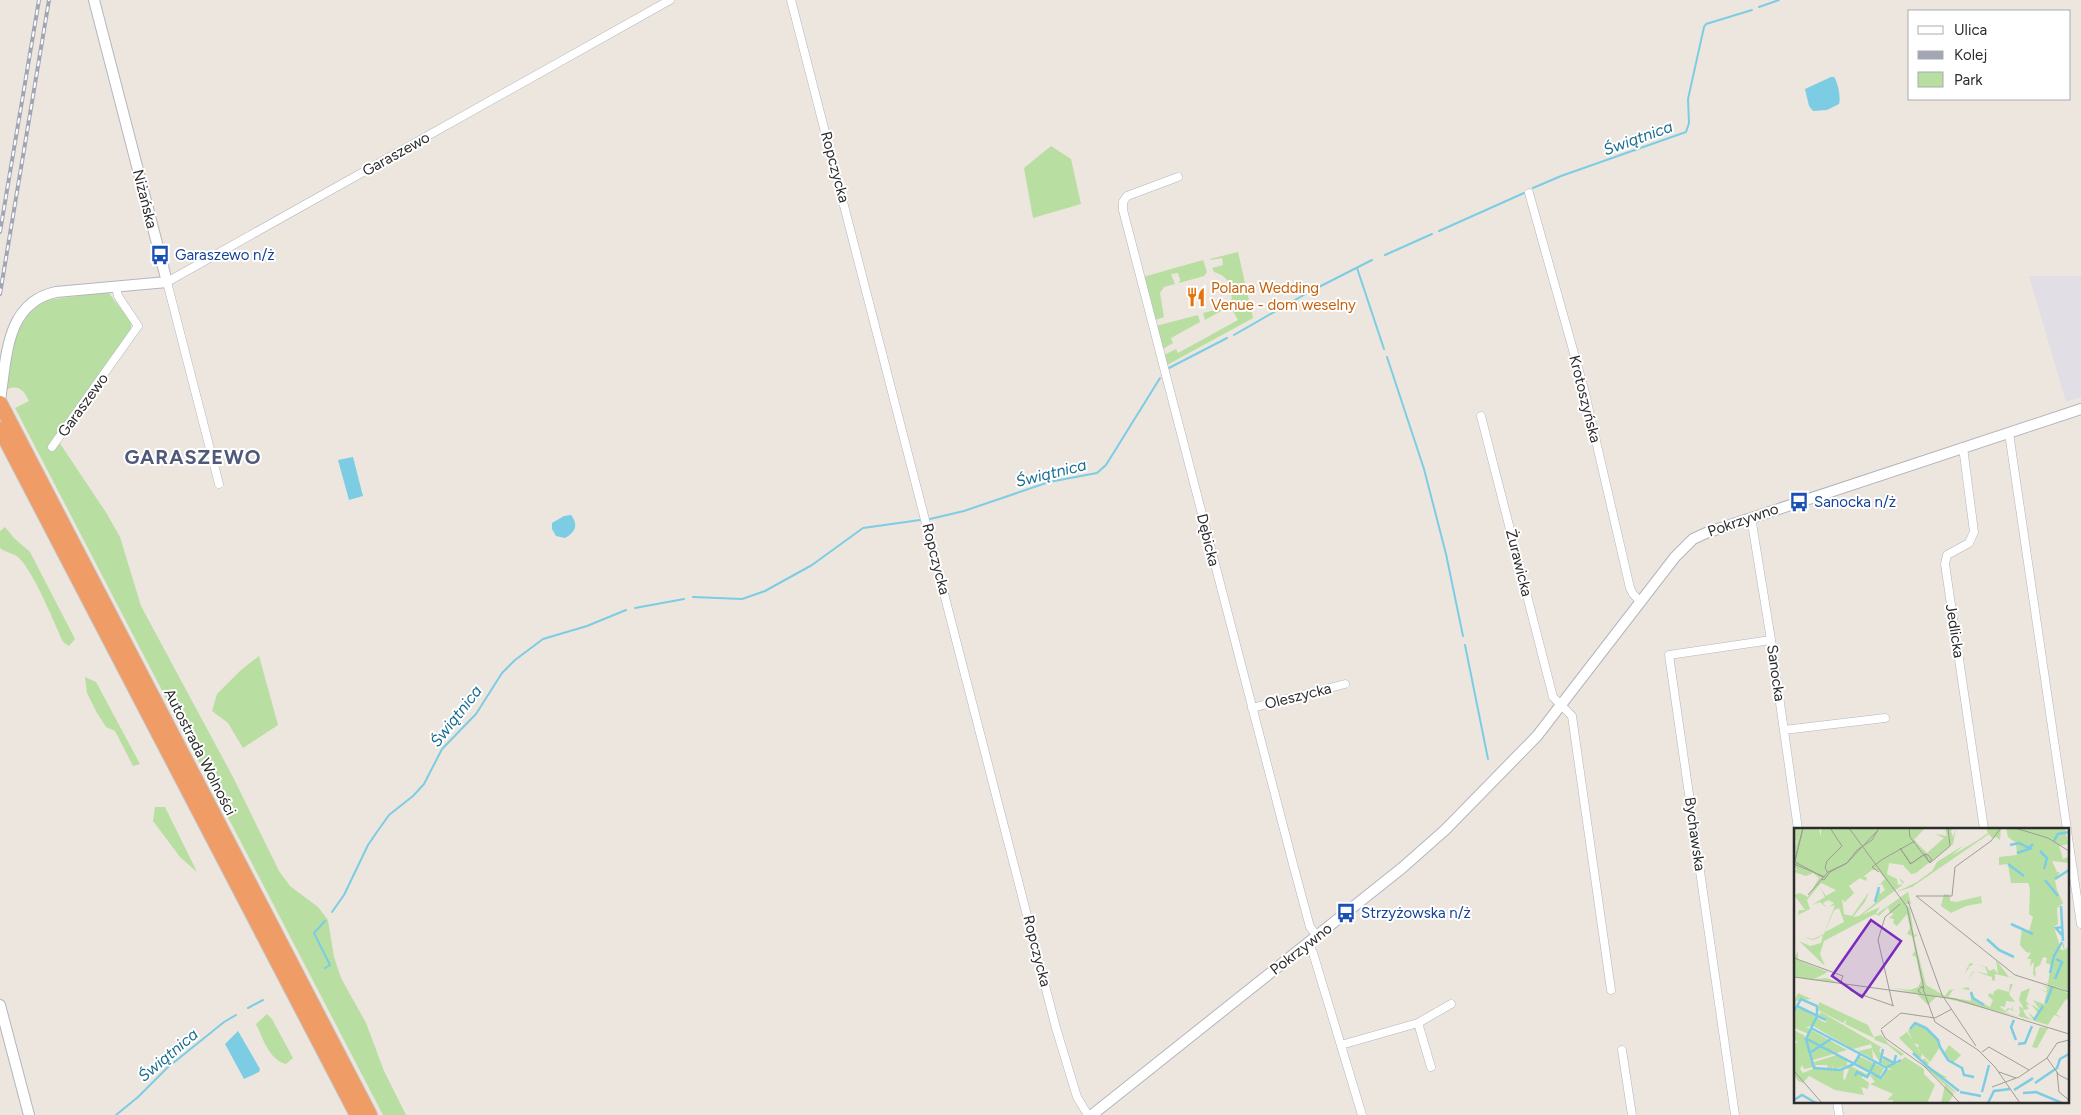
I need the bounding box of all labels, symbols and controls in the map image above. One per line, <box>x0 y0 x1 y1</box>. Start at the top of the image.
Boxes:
legend <box>1908 10 2071 100</box>
text: Ulica <box>1954 21 1987 39</box>
text: Kolej <box>1954 46 1987 64</box>
text: Park <box>1954 71 1983 89</box>
water label: Świątnica <box>1601 117 1675 159</box>
street label: Garaszewo <box>359 128 433 180</box>
street label: Ropczycka <box>817 129 853 205</box>
street label: Niżańska <box>129 168 161 230</box>
bus stop icon: Garaszewo n/ż <box>149 244 171 266</box>
place label: Garaszewo n/ż <box>175 246 275 264</box>
place label: Polana Wedding Venue - dom weselny <box>1211 279 1356 314</box>
restaurant icon: Polana Wedding Venue - dom weselny <box>1185 286 1207 308</box>
street label: Krotoszyńska <box>1565 353 1605 445</box>
street label: Garaszewo <box>54 369 112 440</box>
district label: GARASZEWO <box>125 445 261 469</box>
water label: Świątnica <box>1014 455 1088 491</box>
bus stop icon: Sanocka n/ż <box>1788 491 1810 513</box>
place label: Sanocka n/ż <box>1814 493 1896 511</box>
street label: Pokrzywno <box>1705 499 1781 541</box>
street label: Dębicka <box>1193 512 1223 568</box>
street label: Ropczycka <box>918 521 954 597</box>
street label: Żurawicka <box>1502 527 1536 599</box>
street label: Jedlicka <box>1942 603 1968 659</box>
street label: Sanocka <box>1763 644 1789 702</box>
street label: Oleszycka <box>1263 679 1333 713</box>
water label: Świątnica <box>426 682 486 750</box>
street label: Autostrada Wolności <box>160 686 240 818</box>
street label: Bychawska <box>1681 796 1709 872</box>
inset map <box>1794 828 2068 1102</box>
bus stop icon: Strzyżowska n/ż <box>1335 902 1357 924</box>
place label: Strzyżowska n/ż <box>1361 904 1471 922</box>
street label: Ropczycka <box>1019 913 1055 989</box>
street label: Pokrzywno <box>1266 919 1336 979</box>
water label: Świątnica <box>134 1024 202 1086</box>

